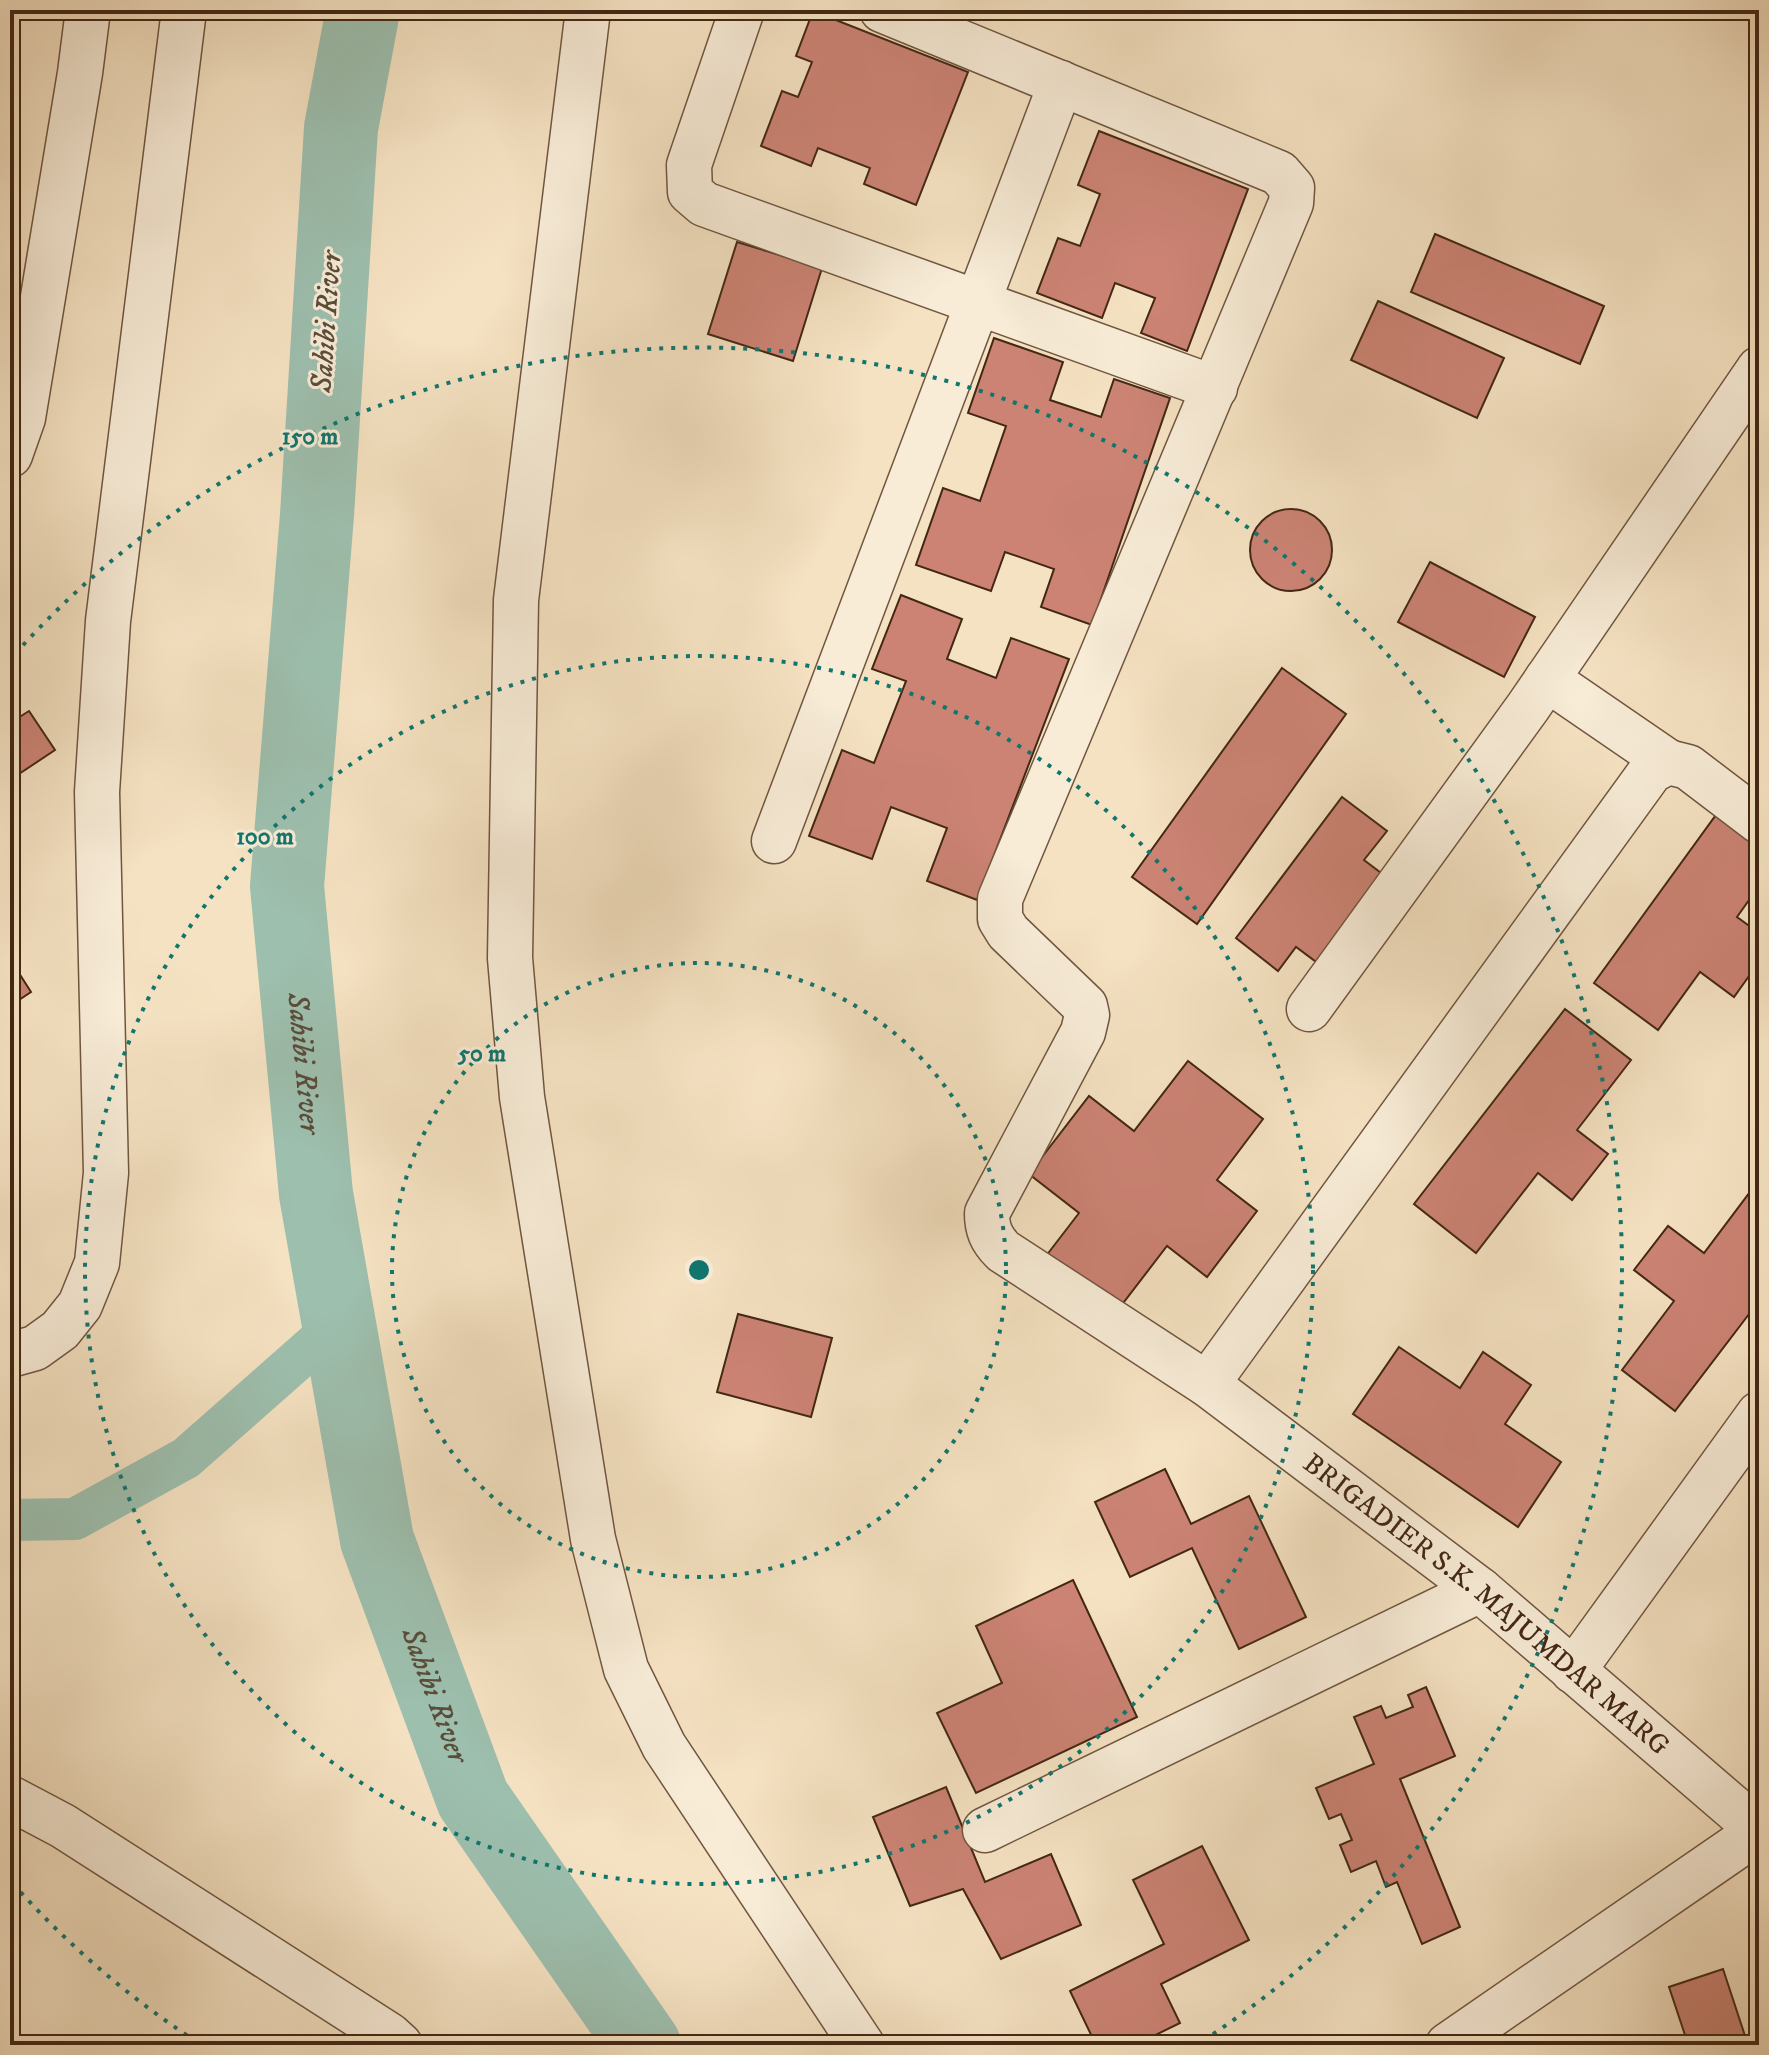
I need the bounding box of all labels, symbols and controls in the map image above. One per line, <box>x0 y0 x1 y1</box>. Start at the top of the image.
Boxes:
water label: Sahibi River <box>304 248 351 395</box>
text: 150 m <box>282 422 338 452</box>
text: 100 m <box>236 822 294 852</box>
water label: Sahibi River <box>279 990 329 1138</box>
text: 50 m <box>457 1039 506 1069</box>
centre of rings <box>685 1256 713 1284</box>
street label: BRIGADIER S.K. MAJUMDAR MARG <box>1296 1445 1677 1763</box>
water label: Sahibi River <box>392 1621 477 1770</box>

